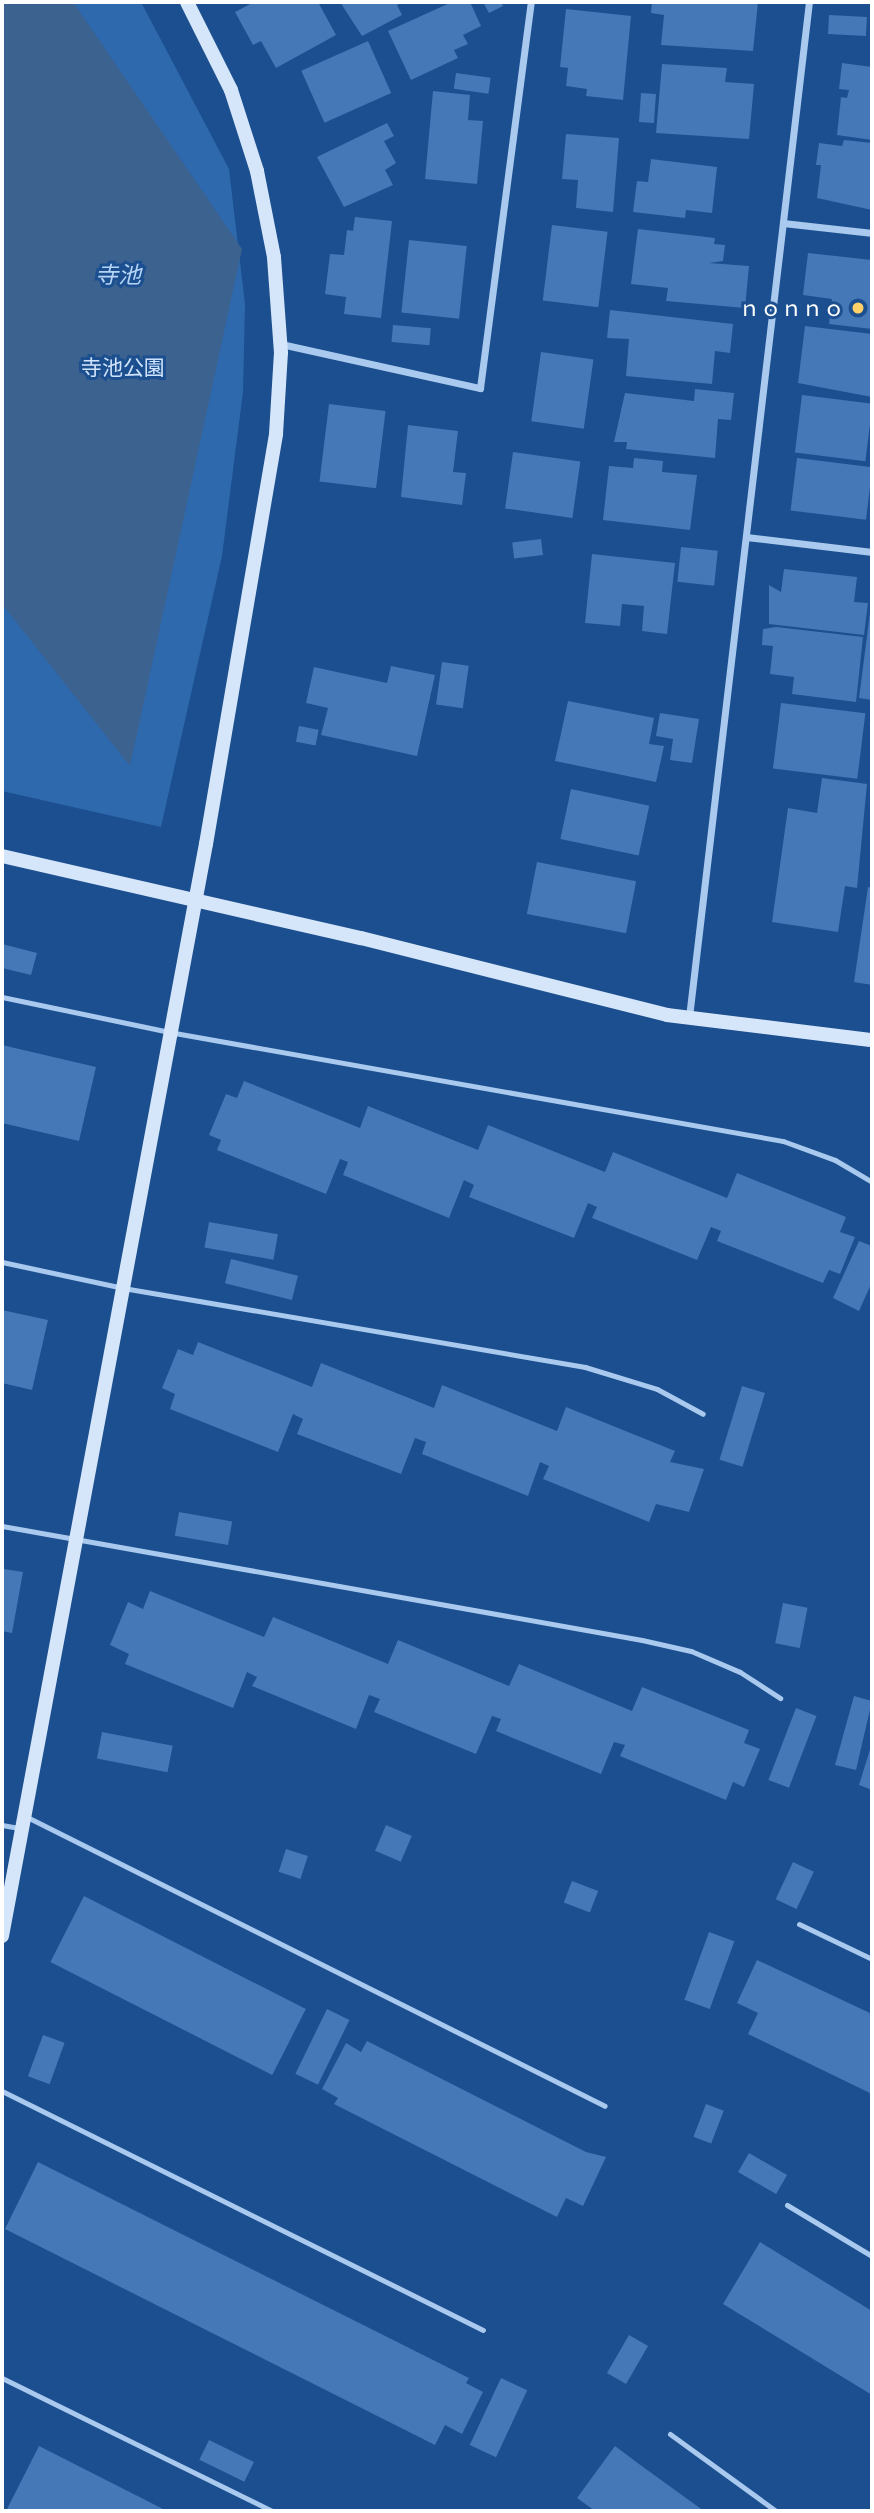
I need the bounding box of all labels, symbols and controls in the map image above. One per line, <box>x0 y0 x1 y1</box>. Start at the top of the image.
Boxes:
water label: 寺池 <box>95 260 141 288</box>
place label: ｎｏｎｎｏ <box>739 295 844 321</box>
marker: ｎｏｎｎｏ <box>850 300 866 316</box>
park label: 寺池公園 <box>81 354 165 380</box>

